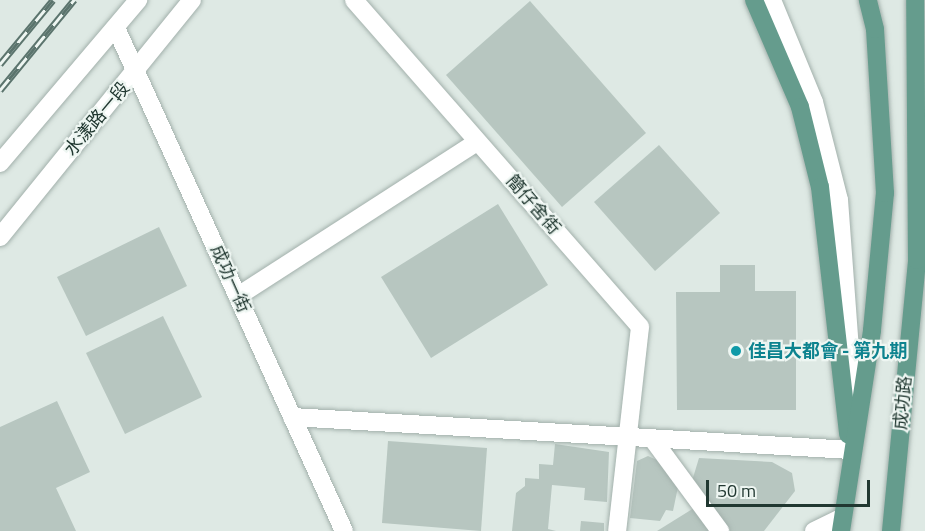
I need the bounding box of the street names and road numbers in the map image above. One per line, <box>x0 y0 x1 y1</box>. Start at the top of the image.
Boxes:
street label: 水漾路一段 <box>60 78 134 160</box>
street label: 簡仔舍街 <box>501 171 565 239</box>
street label: 成功一街 <box>205 242 255 316</box>
street label: 成功路 <box>890 375 916 431</box>

